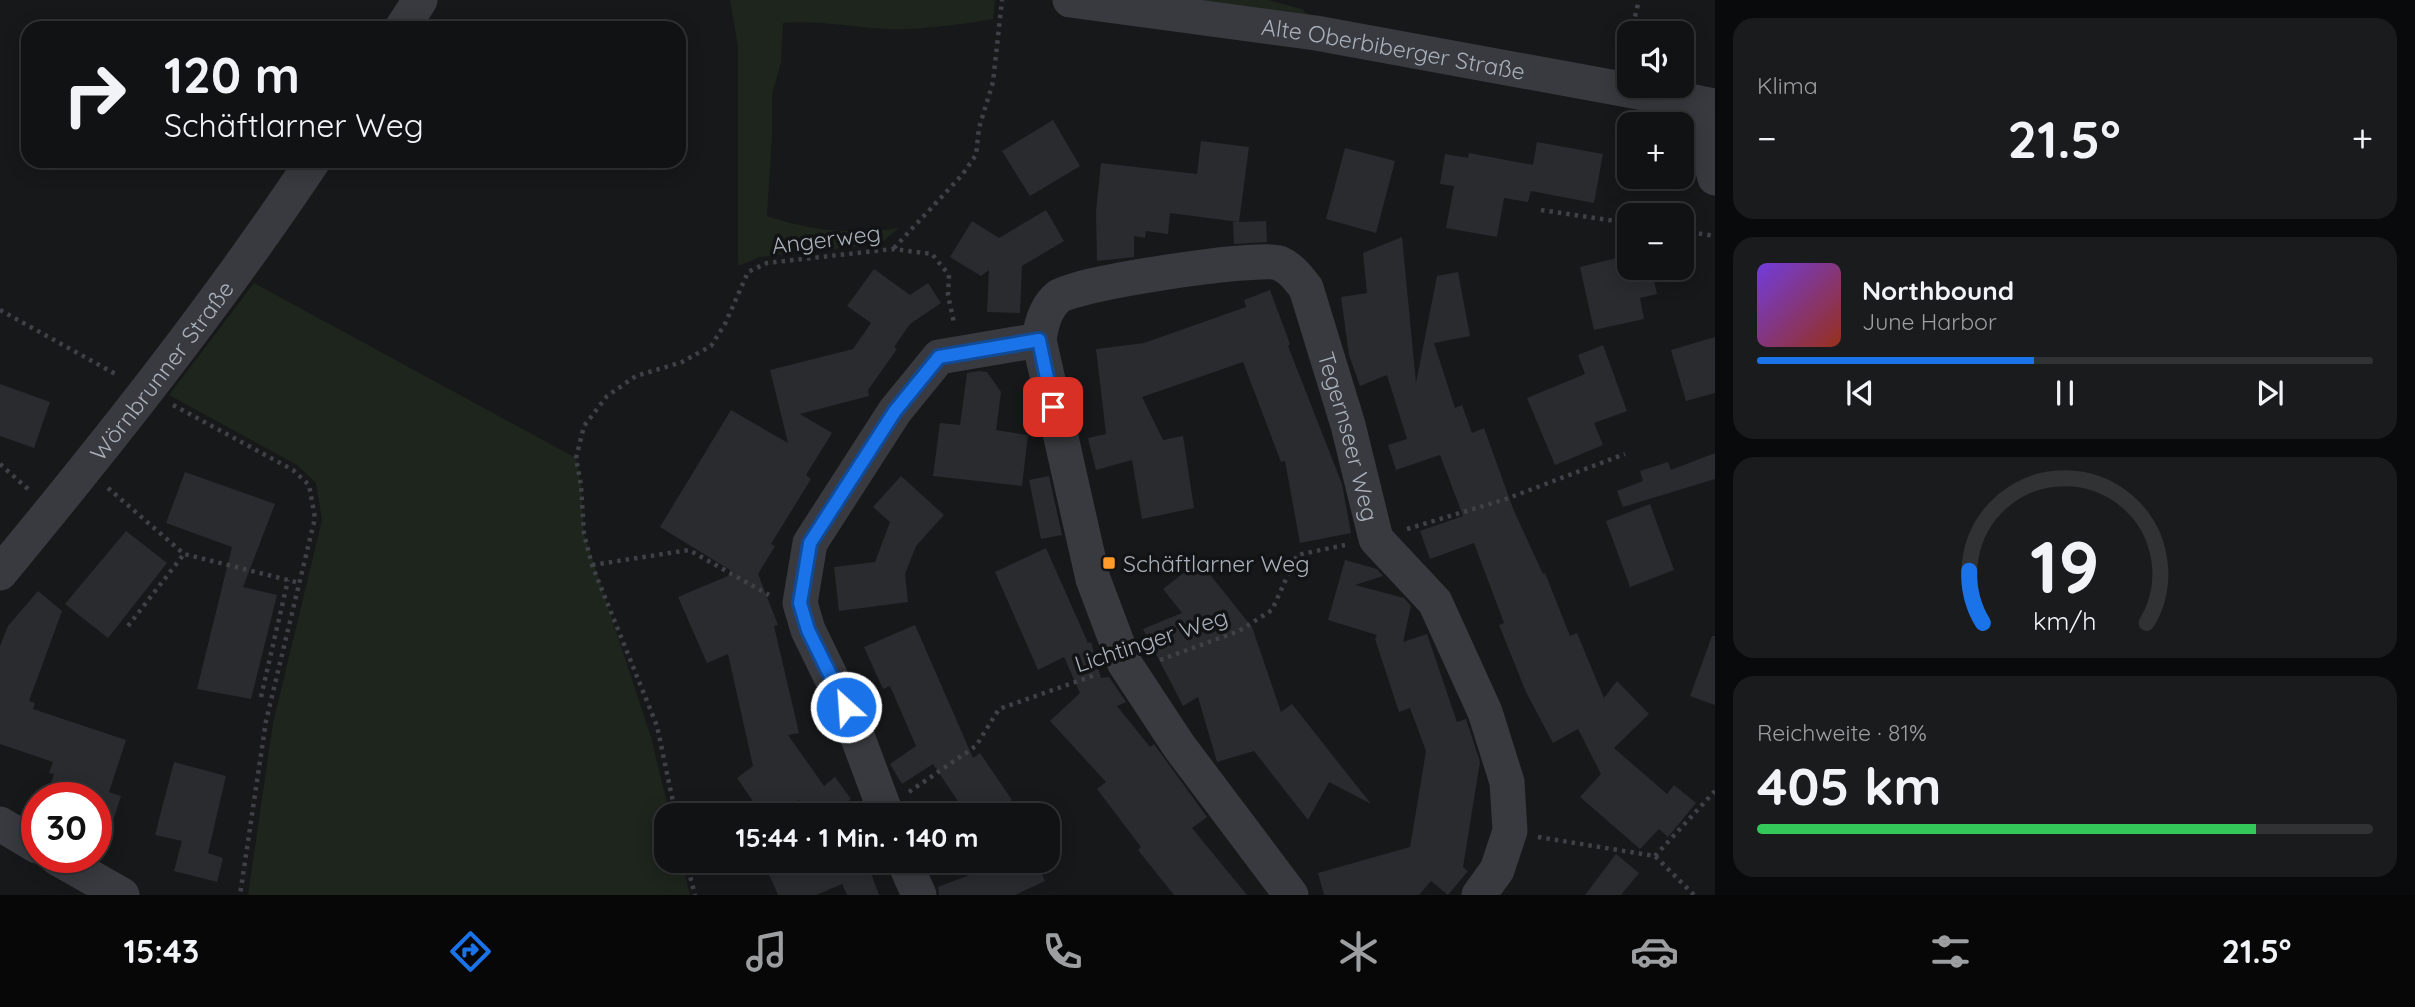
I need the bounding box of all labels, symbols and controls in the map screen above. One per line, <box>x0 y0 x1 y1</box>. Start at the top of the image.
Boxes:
street label: Alte Oberbiberger Straße <box>1260 11 1528 85</box>
map controls <box>1617 21 1694 280</box>
button: sound <box>1617 21 1694 98</box>
text: 120 m <box>164 44 300 105</box>
icon: right <box>49 49 140 140</box>
text: Klima <box>1757 71 1818 100</box>
text: Schäftlarner Weg <box>164 105 424 145</box>
text: 21.5° <box>2008 106 2121 171</box>
button: + <box>1617 112 1694 189</box>
text: − <box>1757 114 1777 162</box>
text: + <box>2352 114 2373 162</box>
button: − <box>1617 203 1694 280</box>
street label: Angerweg <box>770 218 882 260</box>
text: Northbound <box>1862 274 2014 307</box>
street label: Wörnbrunner Straße <box>83 275 239 466</box>
text: June Harbor <box>1862 307 1997 336</box>
street label: Tegernseer Weg <box>1312 348 1386 524</box>
icon: previous <box>1841 374 1879 412</box>
icon: pause <box>2046 374 2084 412</box>
icon: next <box>2251 374 2289 412</box>
pin <box>1023 377 1083 437</box>
icon: arrive <box>1034 388 1072 426</box>
text: 19 <box>2030 521 2100 612</box>
place label: Schäftlarner Weg <box>1123 549 1310 578</box>
marker: Schäftlarner Weg <box>1101 555 1117 571</box>
street label: Lichtinger Weg <box>1071 602 1231 678</box>
text: km/h <box>2033 605 2097 636</box>
position arrow <box>809 670 883 744</box>
text: Reichweite · 81% <box>1757 718 1927 747</box>
text: 405 km <box>1757 753 1942 818</box>
speed limit sign: 30 <box>21 782 112 873</box>
text: 15:44 · 1 Min. · 140 m <box>736 821 978 854</box>
icon: directions <box>446 927 495 976</box>
icon: music <box>742 927 791 976</box>
icon: phone <box>1038 927 1087 976</box>
icon: climate <box>1334 927 1383 976</box>
icon: car <box>1630 927 1679 976</box>
icon: filters <box>1926 927 1975 976</box>
text: 15:43 <box>123 931 199 971</box>
text: 21.5° <box>2222 931 2291 971</box>

